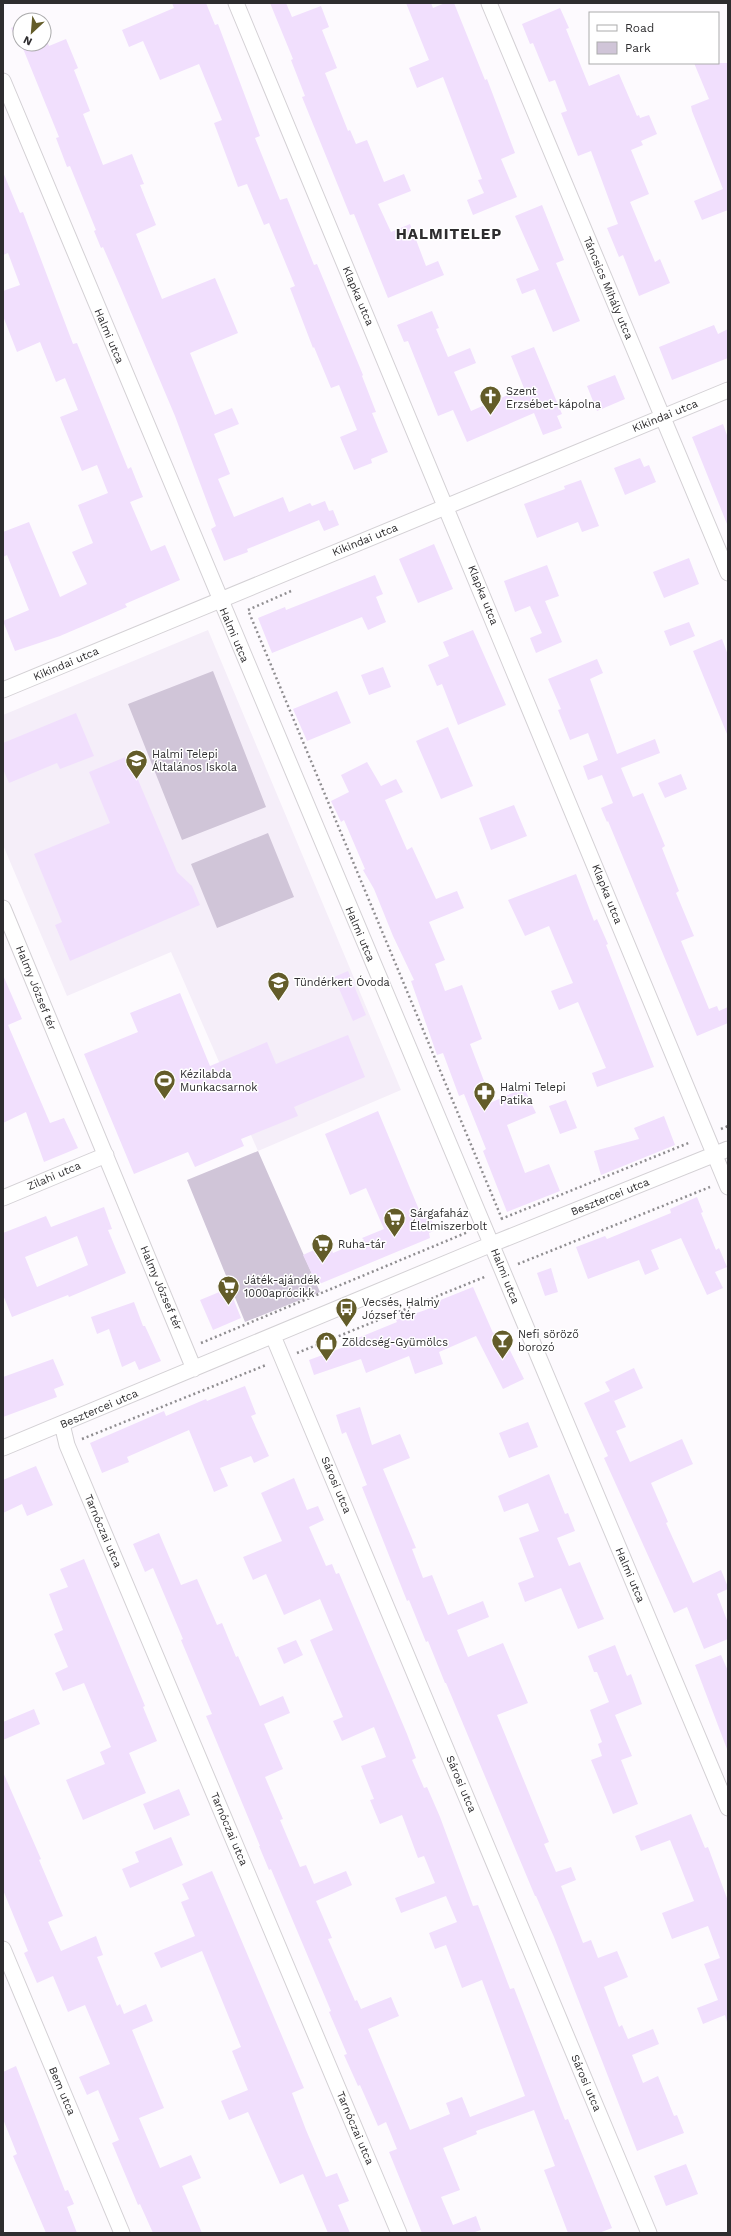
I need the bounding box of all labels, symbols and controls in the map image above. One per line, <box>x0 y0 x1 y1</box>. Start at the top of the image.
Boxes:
north arrow <box>12 12 52 52</box>
legend <box>589 12 719 64</box>
text: Road <box>625 21 654 35</box>
text: N <box>21 33 34 48</box>
text: Park <box>625 41 651 55</box>
district label: HALMITELEP <box>396 225 502 243</box>
street label: Táncsics Mihály utca <box>580 235 636 341</box>
street label: Klapka utca <box>340 264 376 328</box>
street label: Halmi utca <box>92 307 126 365</box>
church icon: Szent Erzsébet-kápolna <box>478 384 504 417</box>
place label: Szent Erzsébet-kápolna <box>506 385 601 411</box>
street label: Kikindai utca <box>630 397 700 435</box>
street label: Kikindai utca <box>330 521 400 559</box>
street label: Klapka utca <box>465 563 501 627</box>
street label: Halmi utca <box>217 606 251 664</box>
street label: Kikindai utca <box>31 644 101 684</box>
school or university icon: Halmi Telepi Általános Iskola <box>124 747 150 780</box>
place label: Halmi Telepi Általános Iskola <box>152 748 237 774</box>
street label: Klapka utca <box>589 862 625 926</box>
street label: Halmi utca <box>343 905 377 963</box>
street label: Halmy József tér <box>13 944 59 1033</box>
school or university icon: Tündérkert Óvoda <box>265 969 291 1002</box>
place label: Tündérkert Óvoda <box>294 975 390 989</box>
sports icon: Kézilabda Munkacsarnok <box>151 1067 177 1100</box>
place label: Kézilabda Munkacsarnok <box>180 1068 258 1094</box>
pharmacy icon: Halmi Telepi Patika <box>472 1080 498 1113</box>
place label: Halmi Telepi Patika <box>500 1081 566 1107</box>
street label: Zilahi utca <box>25 1159 83 1193</box>
street label: Besztercei utca <box>569 1175 651 1219</box>
supermarket icon: Sárgafaház Élelmiszerbolt <box>382 1206 408 1239</box>
place label: Sárgafaház Élelmiszerbolt <box>410 1207 488 1233</box>
supermarket icon: Ruha-tár <box>310 1231 336 1264</box>
place label: Ruha-tár <box>338 1238 386 1251</box>
street label: Halmy József tér <box>137 1244 185 1333</box>
street label: Halmi utca <box>488 1246 522 1306</box>
supermarket icon: Játék-ajándék 1000aprócikk <box>215 1273 241 1306</box>
place label: Játék-ajándék 1000aprócikk <box>244 1274 320 1300</box>
bus stop icon: Vecsés, Halmy József tér <box>334 1295 360 1328</box>
place label: Vecsés, Halmy József tér <box>362 1296 440 1322</box>
bar icon: Nefi söröző borozó <box>489 1327 515 1360</box>
place label: Nefi söröző borozó <box>518 1328 579 1354</box>
shop icon: Zöldcség-Gyümölcs <box>314 1329 340 1362</box>
place label: Zöldcség-Gyümölcs <box>342 1336 448 1349</box>
street label: Besztercei utca <box>58 1387 140 1431</box>
street label: Sárosi utca <box>318 1455 354 1515</box>
street label: Tarnóczai utca <box>82 1492 124 1570</box>
street label: Halmi utca <box>613 1546 647 1604</box>
street label: Sárosi utca <box>443 1754 479 1814</box>
street label: Tarnóczai utca <box>208 1790 250 1868</box>
street label: Sárosi utca <box>568 2053 604 2113</box>
street label: Bem utca <box>46 2065 78 2117</box>
street label: Tarnóczai utca <box>334 2089 376 2167</box>

